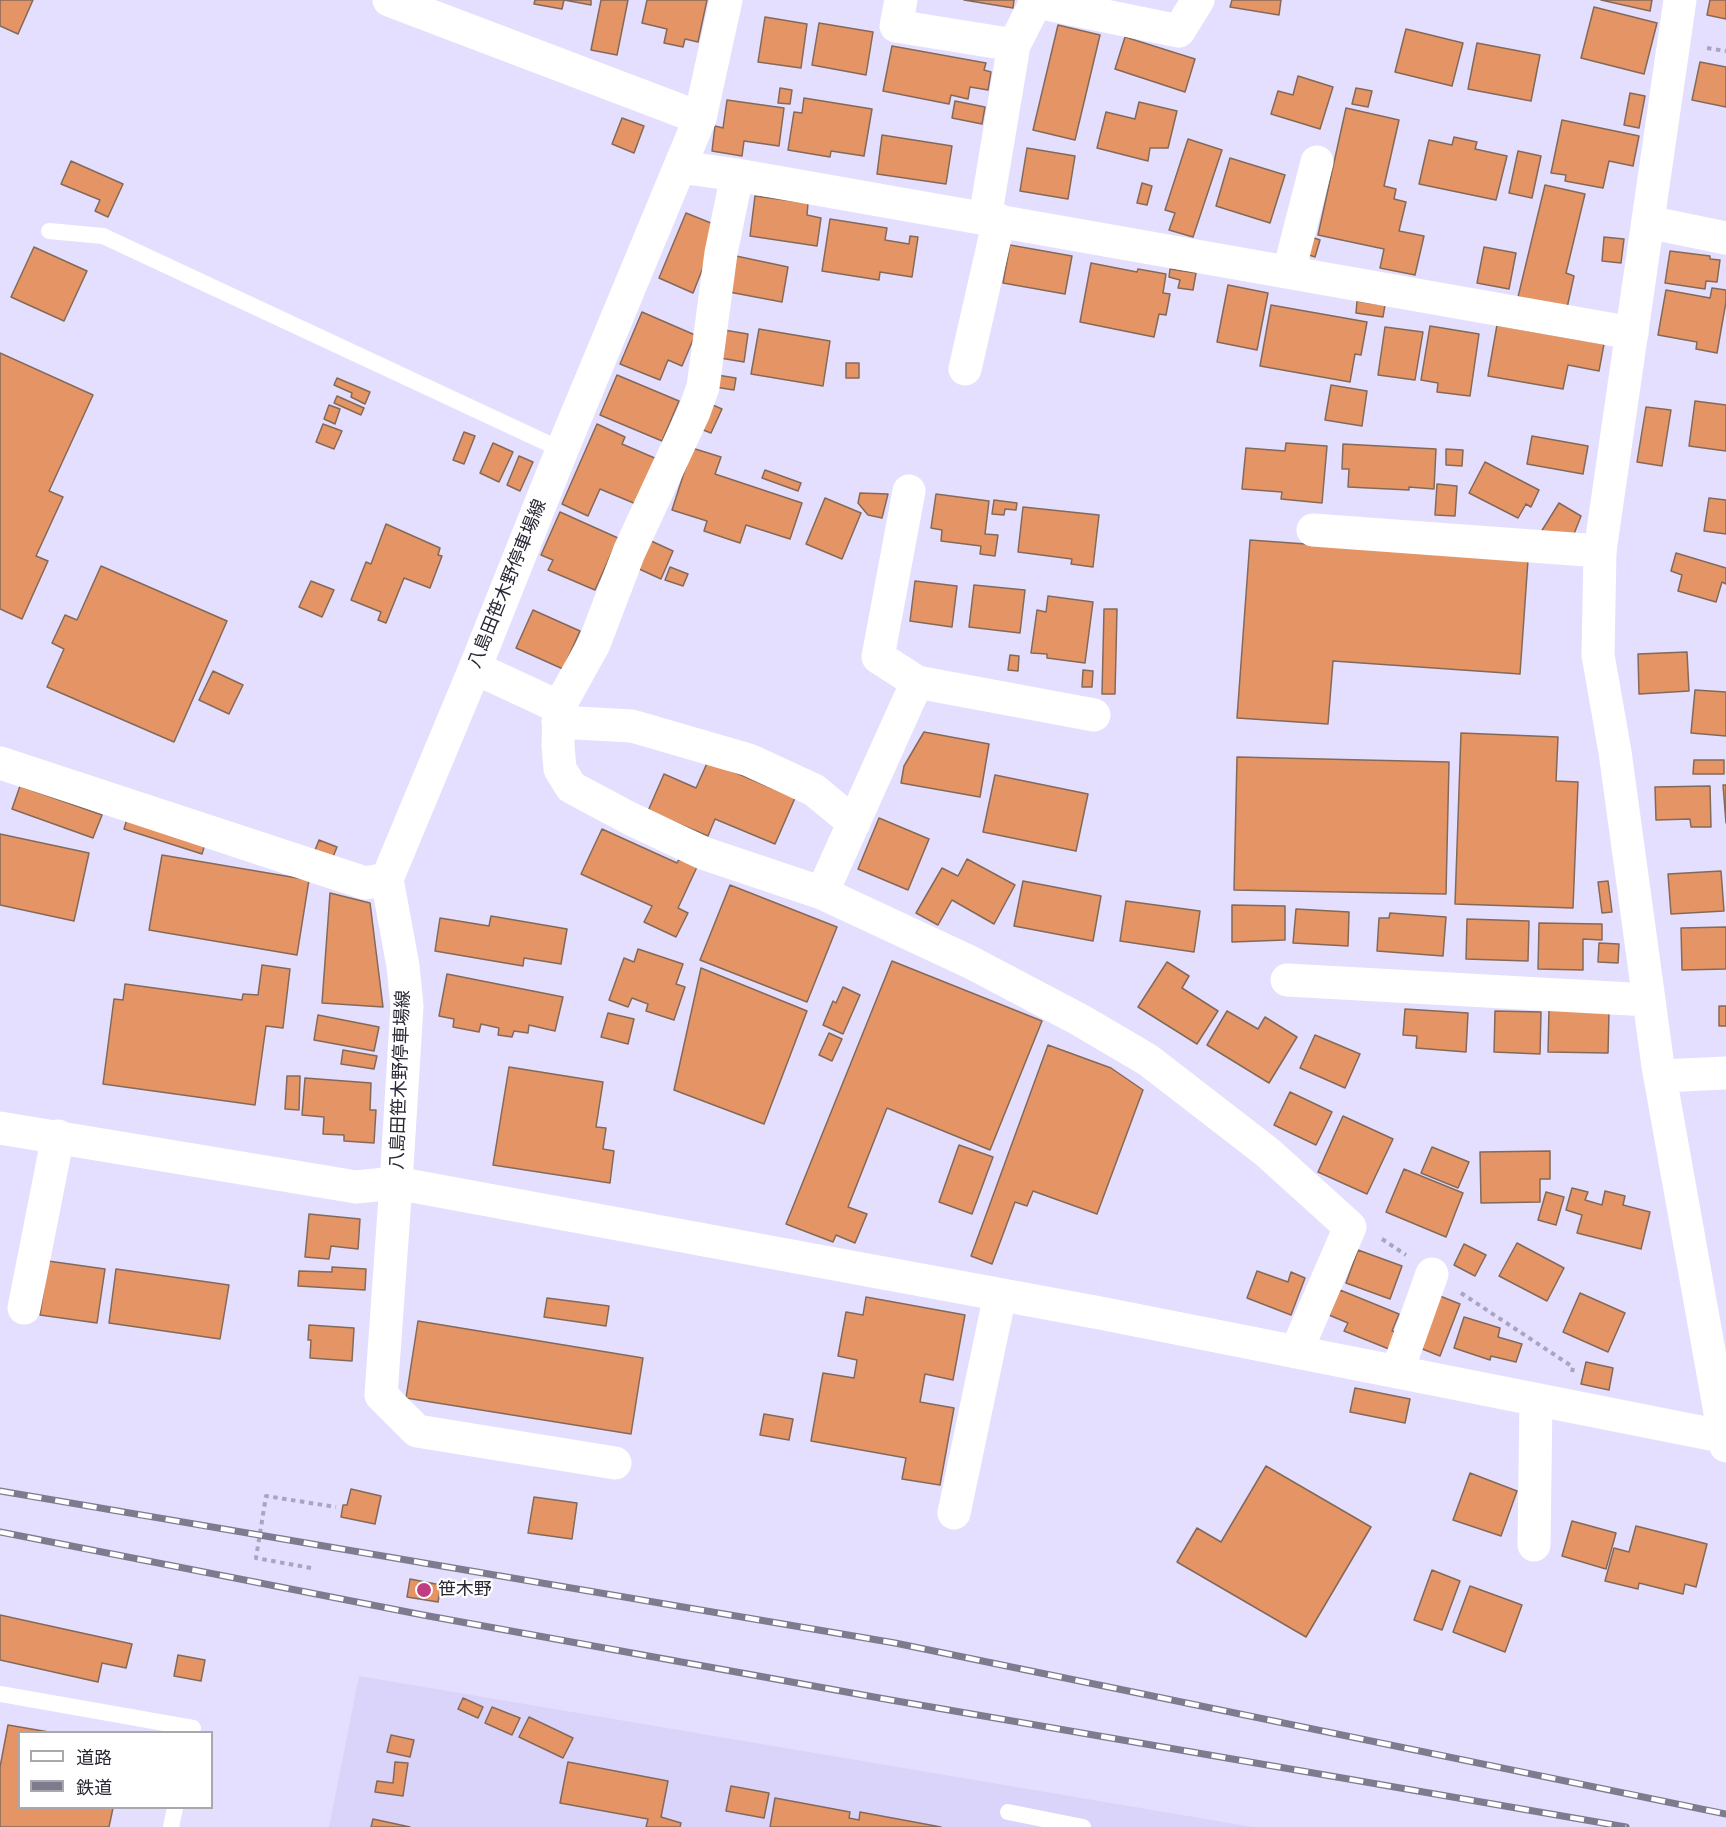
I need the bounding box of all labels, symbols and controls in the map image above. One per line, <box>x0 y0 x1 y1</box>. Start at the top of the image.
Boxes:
street label: 八島田笹木野停車場線 <box>464 497 552 671</box>
street label: 八島田笹木野停車場線 <box>387 990 415 1170</box>
place label: 笹木野 <box>438 1579 492 1601</box>
marker: 笹木野 <box>415 1581 433 1599</box>
legend <box>18 1731 213 1809</box>
text: 道路 <box>76 1747 112 1769</box>
text: 鉄道 <box>76 1777 112 1799</box>

